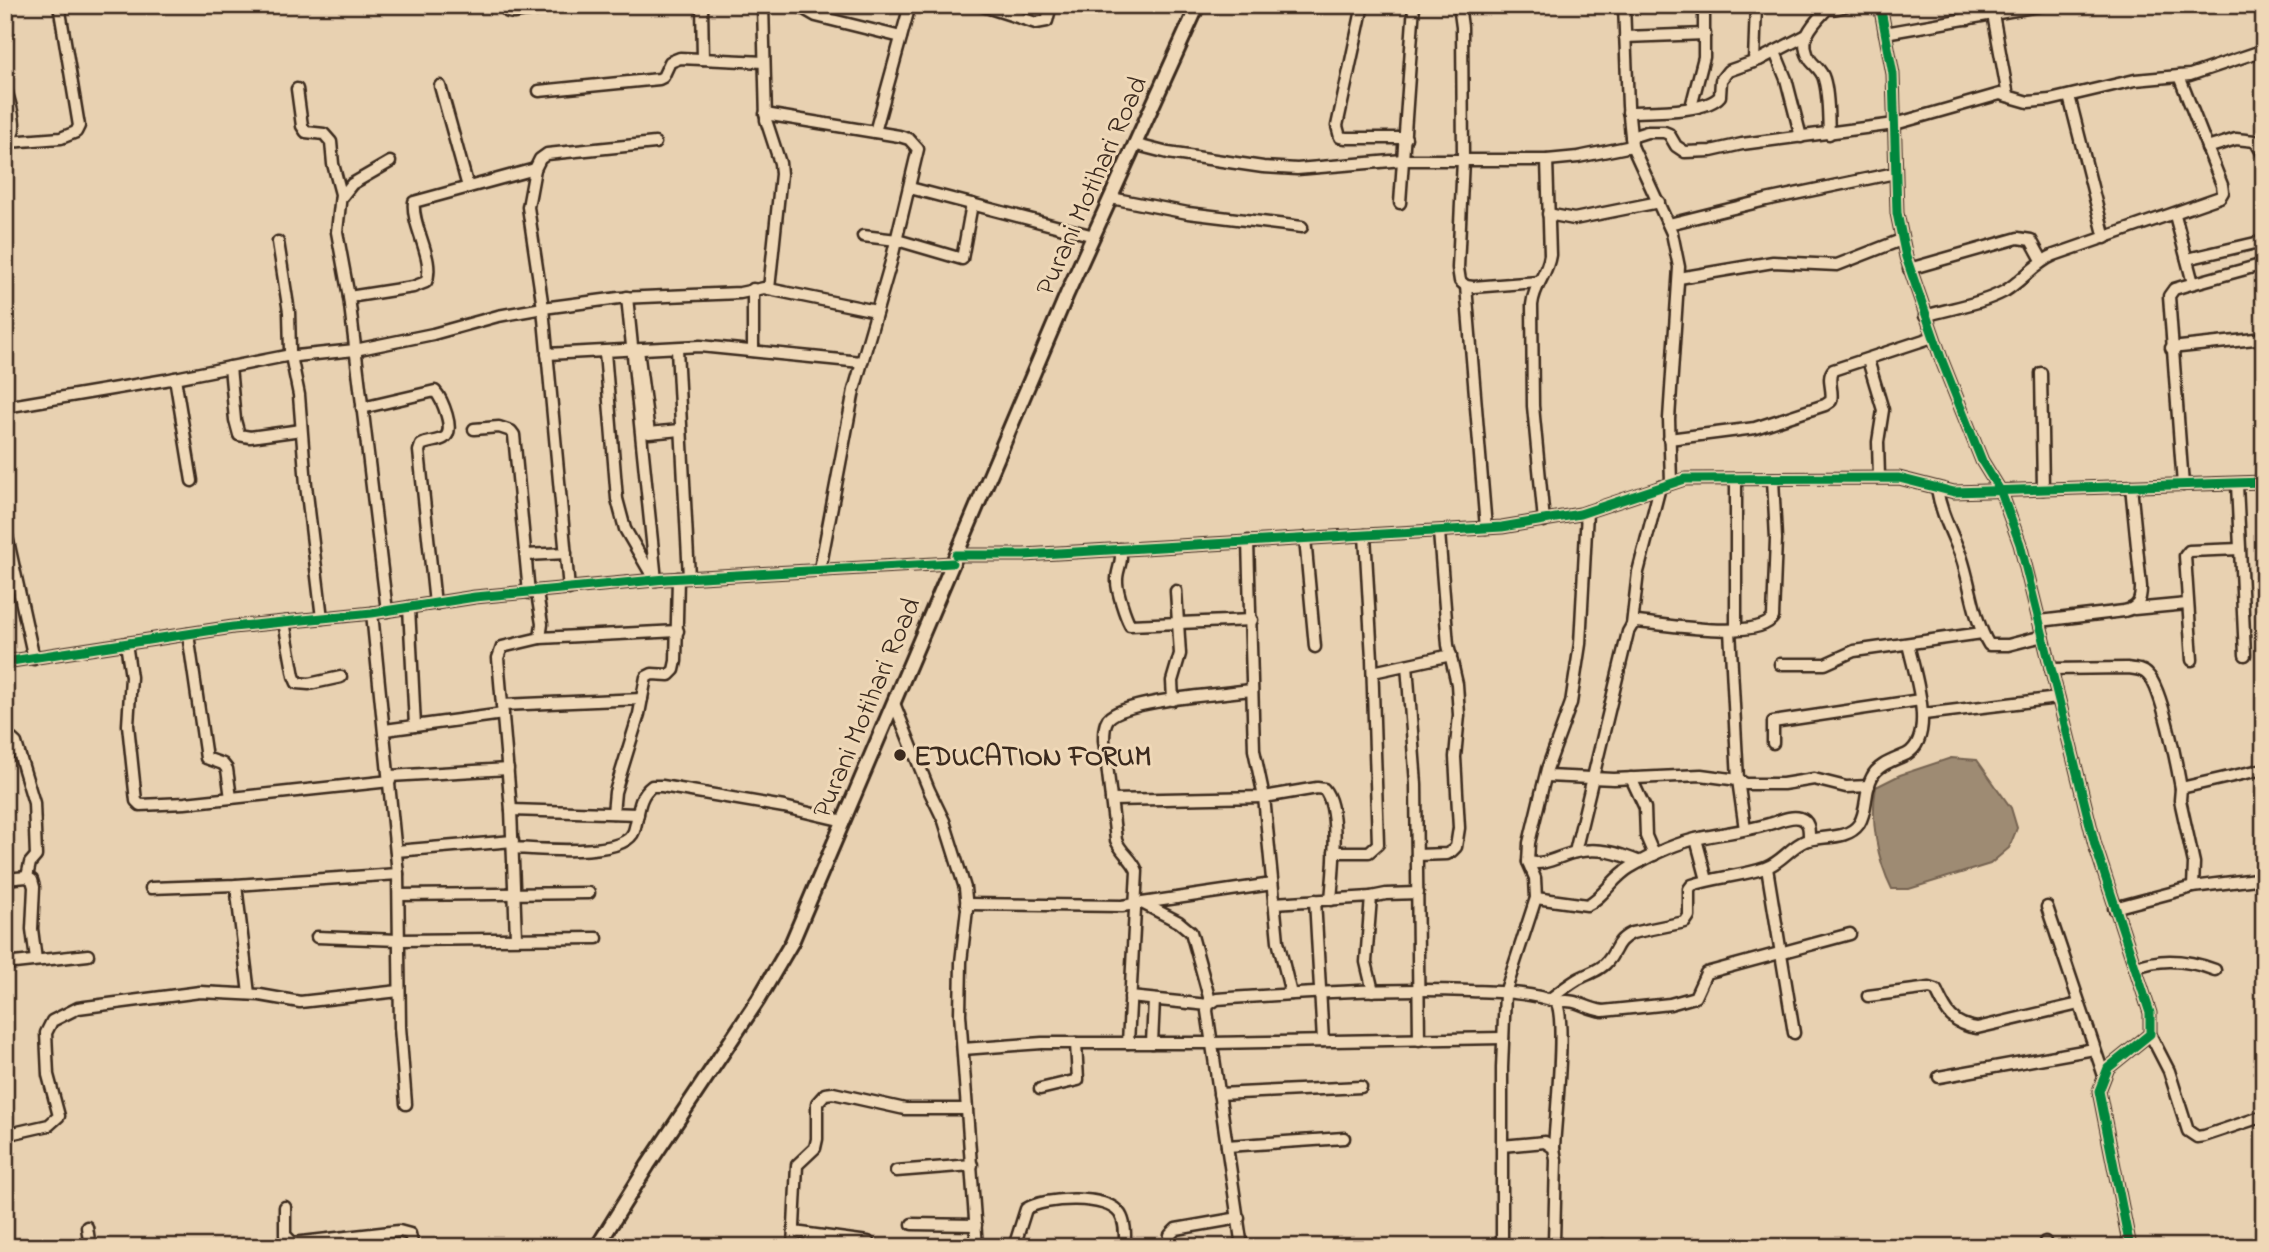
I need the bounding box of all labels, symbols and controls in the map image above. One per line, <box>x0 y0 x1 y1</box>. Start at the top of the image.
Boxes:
street label: Purani Motihari Road <box>1026 70 1160 303</box>
street label: Purani Motihari Road <box>803 591 933 825</box>
place label: EDUCATION FORUM <box>914 738 1152 779</box>
marker: EDUCATION FORUM <box>892 747 908 763</box>

